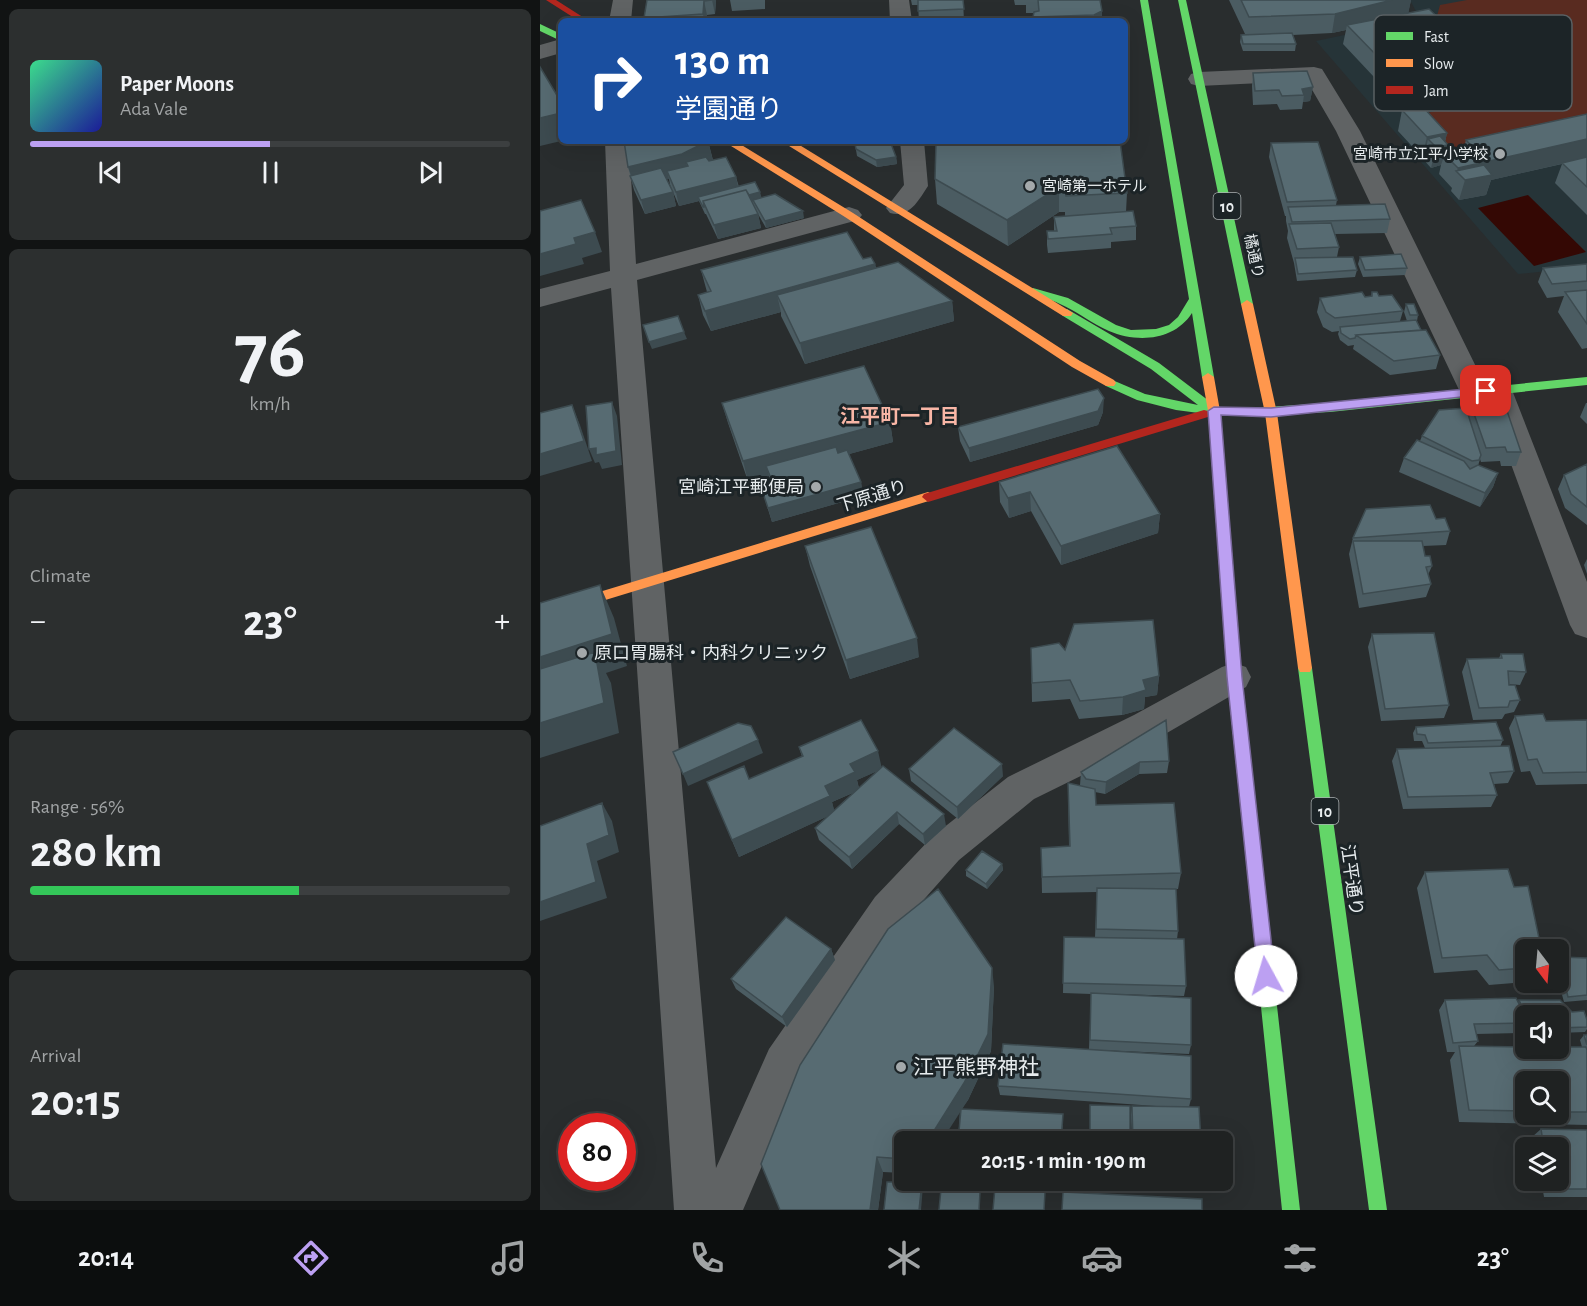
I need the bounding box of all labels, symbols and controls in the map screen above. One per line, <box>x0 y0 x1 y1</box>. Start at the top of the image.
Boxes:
legend <box>1374 15 1572 111</box>
text: Fast <box>1424 29 1449 45</box>
text: 130 m <box>675 40 770 82</box>
icon: right <box>576 42 654 120</box>
text: Slow <box>1424 56 1454 72</box>
text: Paper Moons <box>120 73 234 95</box>
text: Jam <box>1424 83 1449 99</box>
text: 学園通り <box>675 96 783 123</box>
text: Ada Vale <box>120 99 188 119</box>
place label: 宮崎市立江平小学校 <box>1353 146 1488 162</box>
marker: 宮崎市立江平小学校 <box>1493 147 1507 161</box>
icon: previous <box>94 156 127 189</box>
icon: pause <box>254 156 287 189</box>
icon: next <box>414 156 447 189</box>
place label: 宮崎第一ホテル <box>1042 178 1147 194</box>
marker: 宮崎第一ホテル <box>1023 179 1037 193</box>
road number: 10 <box>1214 193 1240 219</box>
street label: 橘通り <box>1241 232 1267 280</box>
text: 76 <box>234 314 306 392</box>
pin <box>1460 365 1511 416</box>
icon: arrive <box>1469 374 1502 407</box>
text: km/h <box>249 394 291 414</box>
district label: 江平町一丁目 <box>840 406 960 427</box>
street label: 下原通り <box>835 477 909 516</box>
place label: 宮崎江平郵便局 <box>678 478 804 497</box>
marker: 宮崎江平郵便局 <box>809 480 823 494</box>
text: Climate <box>30 566 91 586</box>
text: 23° <box>243 599 297 644</box>
text: − <box>30 605 46 638</box>
text: + <box>494 605 510 638</box>
place label: 原口胃腸科・内科クリニック <box>594 644 828 663</box>
marker: 原口胃腸科・内科クリニック <box>575 646 589 660</box>
text: Range · 56% <box>30 797 124 817</box>
road number: 10 <box>1312 798 1338 824</box>
text: 280 km <box>30 830 162 875</box>
street label: 江平通り <box>1337 843 1366 917</box>
north arrow <box>1515 939 1569 993</box>
map controls <box>1515 939 1569 1191</box>
position arrow <box>1234 944 1298 1008</box>
button: sound <box>1515 1005 1569 1059</box>
text: Arrival <box>30 1046 81 1066</box>
place label: 江平熊野神社 <box>913 1056 1039 1078</box>
marker: 江平熊野神社 <box>894 1060 908 1074</box>
button: search <box>1515 1071 1569 1125</box>
text: 20:15 <box>30 1079 121 1124</box>
speed limit sign: 80 <box>558 1113 636 1191</box>
button: layers <box>1515 1137 1569 1191</box>
text: 20:15 · 1 min · 190 m <box>981 1150 1146 1172</box>
icon: directions <box>290 1237 332 1279</box>
icon: music <box>488 1237 530 1279</box>
icon: phone <box>686 1237 728 1279</box>
icon: climate <box>883 1237 925 1279</box>
icon: car <box>1081 1237 1123 1279</box>
icon: filters <box>1279 1237 1321 1279</box>
text: 20:14 <box>78 1244 134 1271</box>
text: 23° <box>1477 1244 1509 1271</box>

